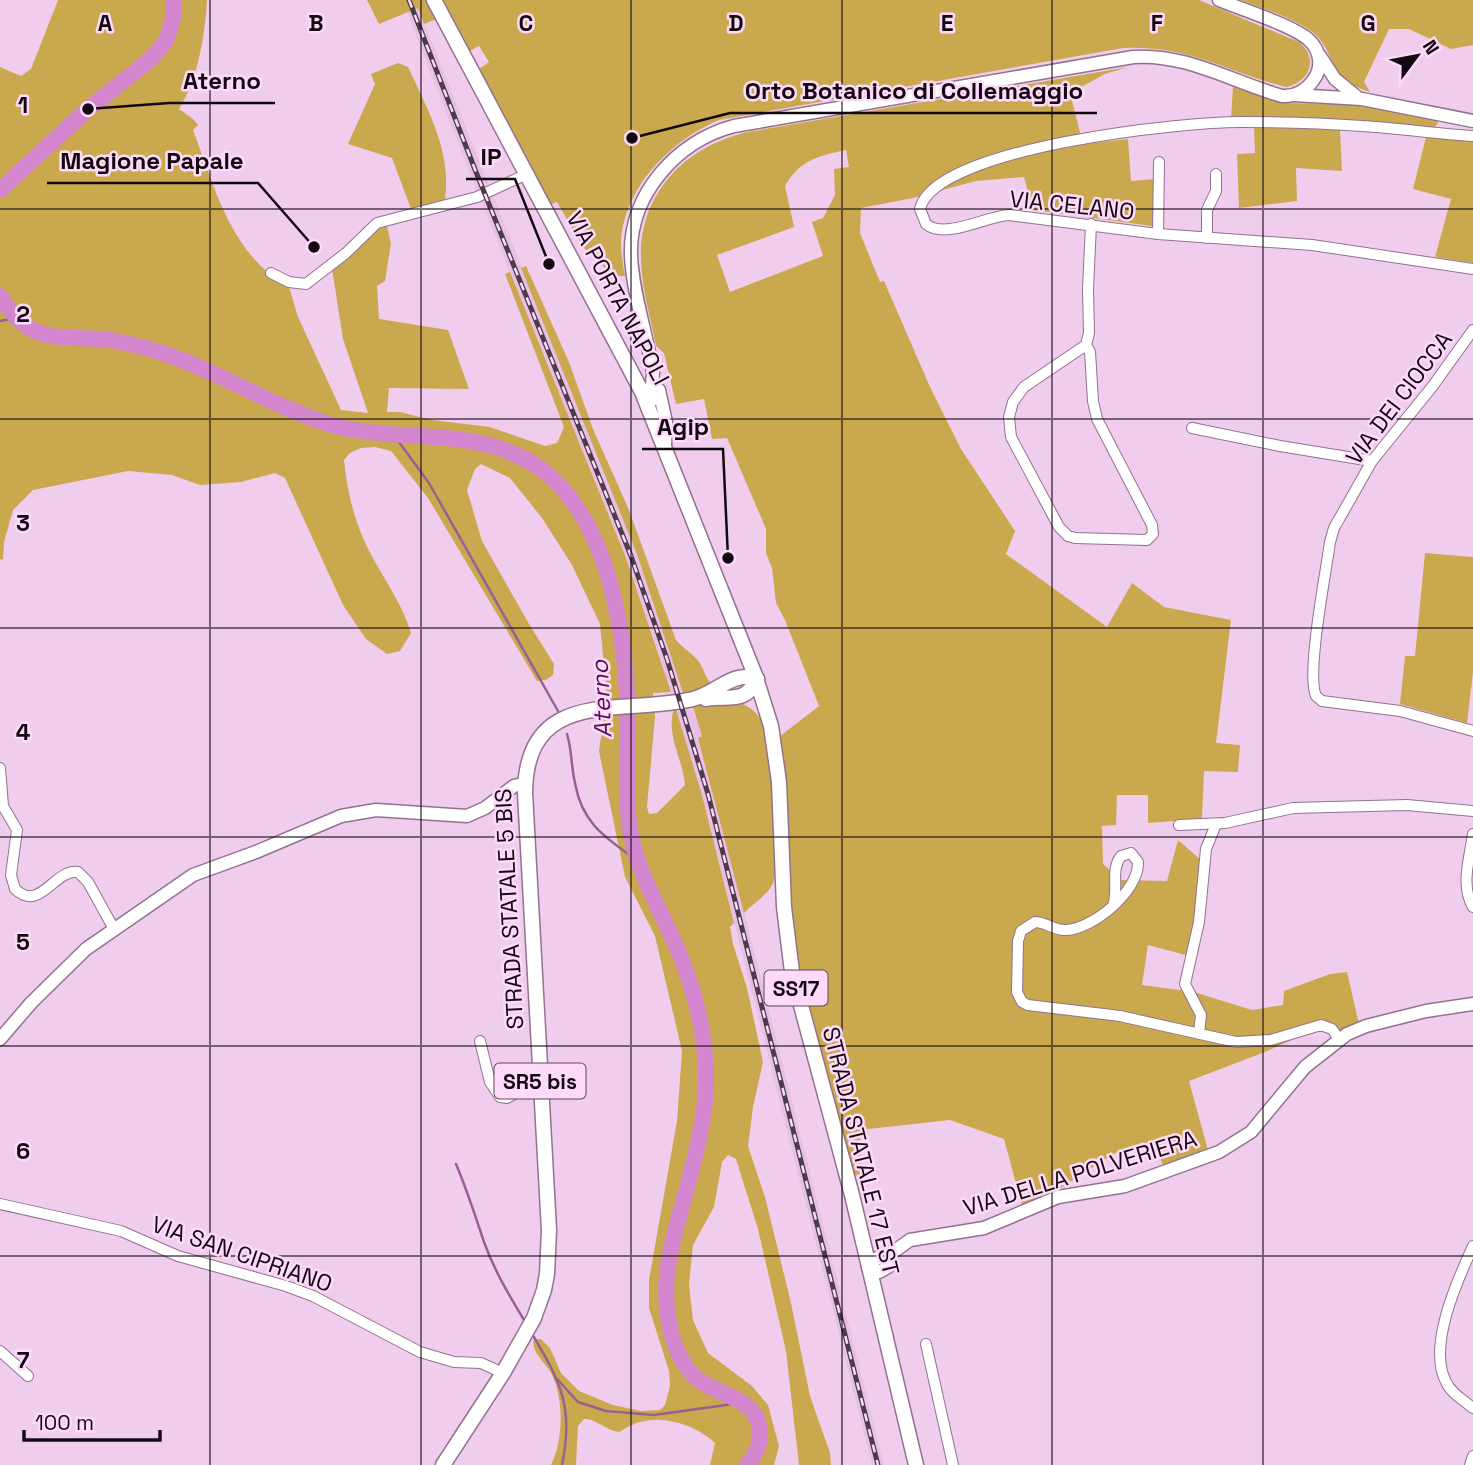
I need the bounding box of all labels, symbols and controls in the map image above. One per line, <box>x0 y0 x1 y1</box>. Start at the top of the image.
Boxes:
text: A <box>98 8 113 38</box>
text: B <box>308 8 324 38</box>
text: C <box>519 8 533 38</box>
text: D <box>728 8 744 38</box>
text: E <box>941 8 953 38</box>
text: F <box>1151 8 1163 38</box>
text: G <box>1360 8 1376 38</box>
north arrow <box>1382 21 1452 91</box>
text: N <box>1417 35 1445 59</box>
callout: Aterno <box>169 58 275 103</box>
text: Aterno <box>183 65 261 96</box>
callout: Orto Botanico di Collemaggio <box>730 68 1097 113</box>
text: Orto Botanico di Collemaggio <box>745 75 1083 106</box>
text: 1 <box>18 90 28 120</box>
callout: IP <box>466 134 515 179</box>
callout: Magione Papale <box>47 138 258 183</box>
text: IP <box>481 141 501 172</box>
text: Magione Papale <box>60 145 244 176</box>
street label: VIA CELANO <box>1008 184 1136 226</box>
street label: VIA PORTA NAPOLI <box>560 206 676 390</box>
text: 2 <box>16 299 30 329</box>
street label: VIA DEI CIOCCA <box>1339 325 1459 471</box>
callout: Agip <box>642 404 723 449</box>
text: Agip <box>657 411 709 442</box>
text: 3 <box>16 508 30 538</box>
water label: Aterno <box>583 658 619 739</box>
text: 4 <box>16 717 31 747</box>
street label: STRADA STATALE 5 BIS <box>488 788 530 1030</box>
text: 5 <box>16 927 30 957</box>
road number: SS17 <box>764 970 828 1006</box>
street label: STRADA STATALE 17 EST <box>816 1024 906 1278</box>
road number: SR5 bis <box>494 1064 586 1098</box>
street label: VIA DELLA POLVERIERA <box>960 1123 1200 1223</box>
text: 6 <box>16 1136 30 1166</box>
street label: VIA SAN CIPRIANO <box>148 1209 336 1299</box>
text: 7 <box>17 1345 30 1375</box>
scale bar <box>24 1398 161 1442</box>
text: 100 m <box>35 1409 94 1436</box>

